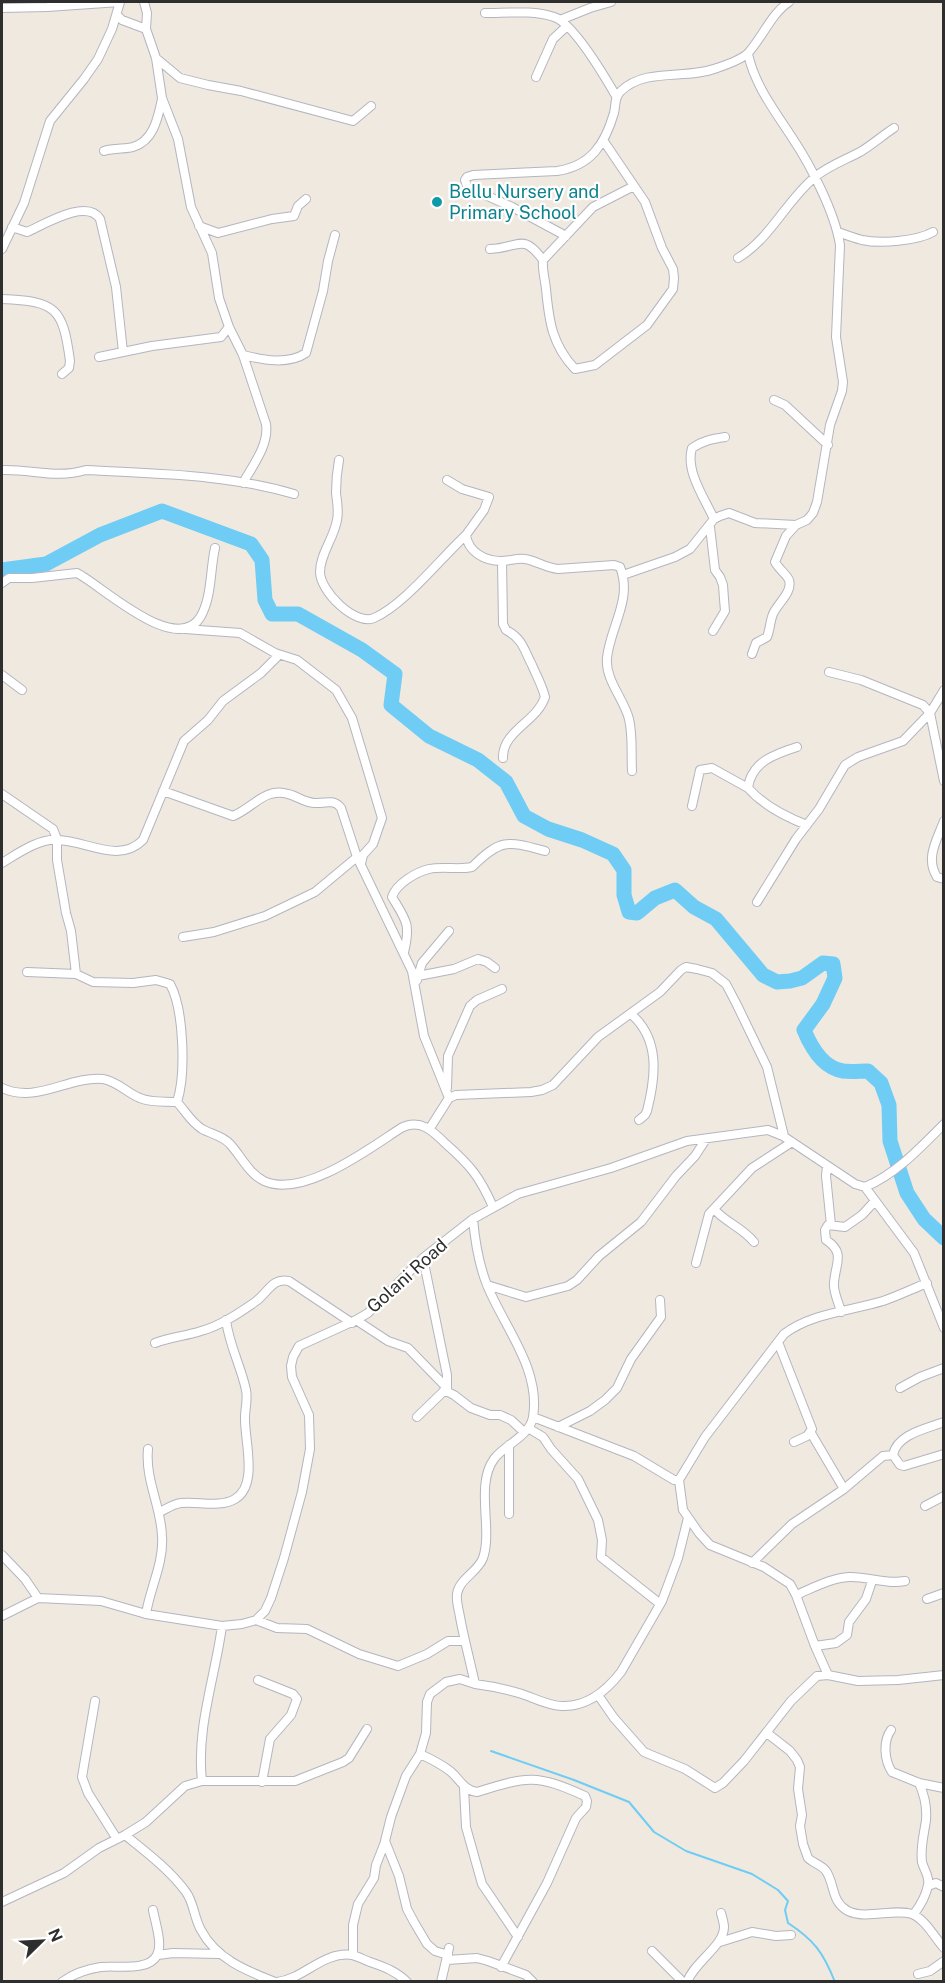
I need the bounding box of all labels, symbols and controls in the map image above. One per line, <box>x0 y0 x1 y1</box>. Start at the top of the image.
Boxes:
place label: Bellu Nursery and Primary School <box>449 181 599 223</box>
marker: Bellu Nursery and Primary School <box>430 195 444 209</box>
street label: Golani Road <box>362 1234 451 1317</box>
north arrow <box>12 1911 72 1971</box>
text: N <box>44 1926 66 1945</box>

